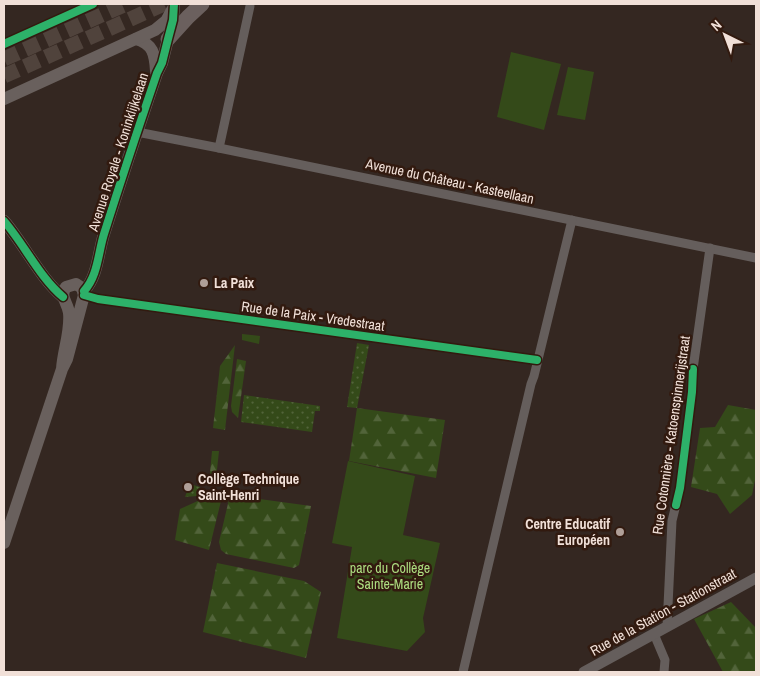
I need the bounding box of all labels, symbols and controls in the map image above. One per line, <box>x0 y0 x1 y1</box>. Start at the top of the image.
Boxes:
north arrow <box>700 10 750 60</box>
text: N <box>707 16 725 35</box>
street label: Avenue Royale - Koninklijkelaan <box>84 70 152 235</box>
street label: Avenue du Château - Kasteellaan <box>363 154 536 208</box>
place label: La Paix <box>214 274 255 292</box>
marker: La Paix <box>198 277 210 289</box>
street label: Rue de la Paix - Vredestraat <box>240 297 386 335</box>
street label: Rue Cotonnière - Katoenspinnerijstraat <box>648 335 694 535</box>
place label: Collège Technique Saint-Henri <box>198 470 299 504</box>
marker: Collège Technique Saint-Henri <box>182 481 194 493</box>
place label: Centre Educatif Européen <box>525 515 610 549</box>
marker: Centre Educatif Européen <box>614 526 626 538</box>
park label: parc du Collège Sainte-Marie <box>350 559 430 593</box>
street label: Rue de la Station - Stationstraat <box>587 564 739 660</box>

